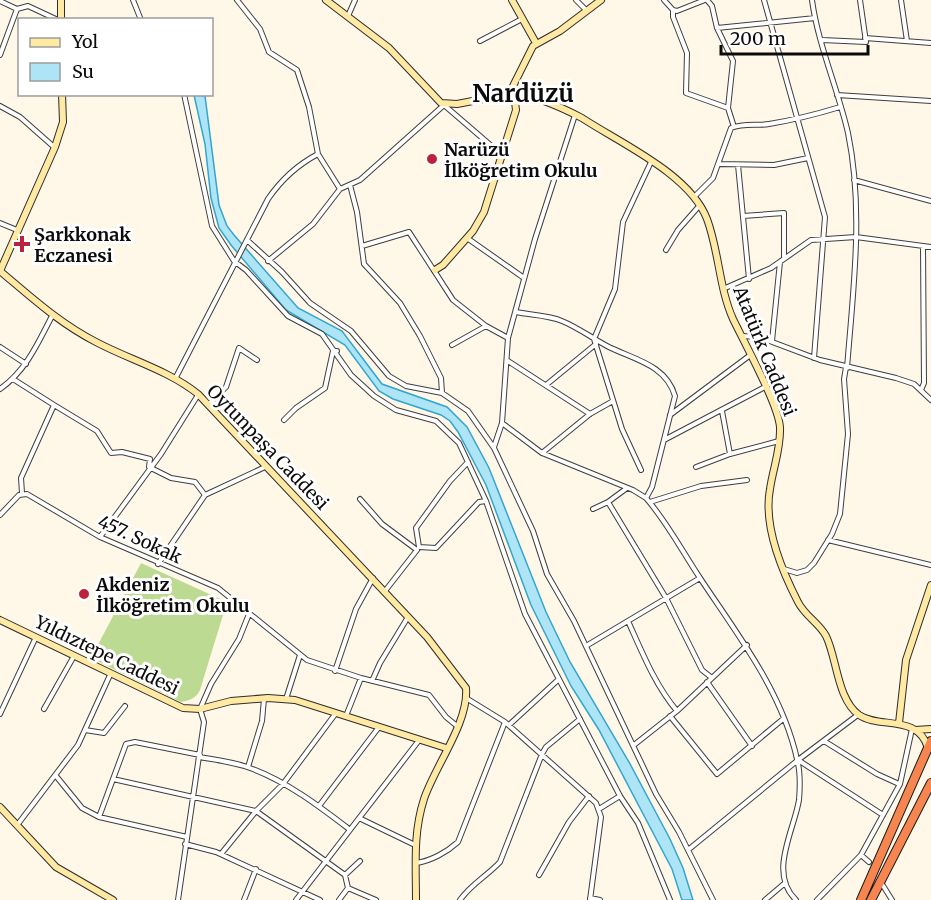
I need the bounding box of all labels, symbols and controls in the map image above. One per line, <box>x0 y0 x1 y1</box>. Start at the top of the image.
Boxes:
legend <box>18 18 213 96</box>
scale bar <box>721 18 868 56</box>
text: 200 m <box>730 27 786 50</box>
text: Yol <box>71 30 98 53</box>
text: Su <box>72 60 94 83</box>
district label: Nardüzü <box>472 78 574 109</box>
place label: Narüzü İlköğretim Okulu <box>444 138 598 182</box>
marker: Narüzü İlköğretim Okulu <box>425 152 439 166</box>
place label: Şarkkonak Eczanesi <box>34 223 131 267</box>
marker: Şarkkonak Eczanesi <box>15 237 29 251</box>
street label: Atatürk Caddesi <box>728 282 802 420</box>
street label: Oytunpaşa Caddesi <box>202 380 334 515</box>
street label: 457. Sokak <box>94 510 186 569</box>
place label: Akdeniz İlköğretim Okulu <box>95 573 250 617</box>
marker: Akdeniz İlköğretim Okulu <box>77 587 91 601</box>
street label: Yıldıztepe Caddesi <box>30 610 183 700</box>

